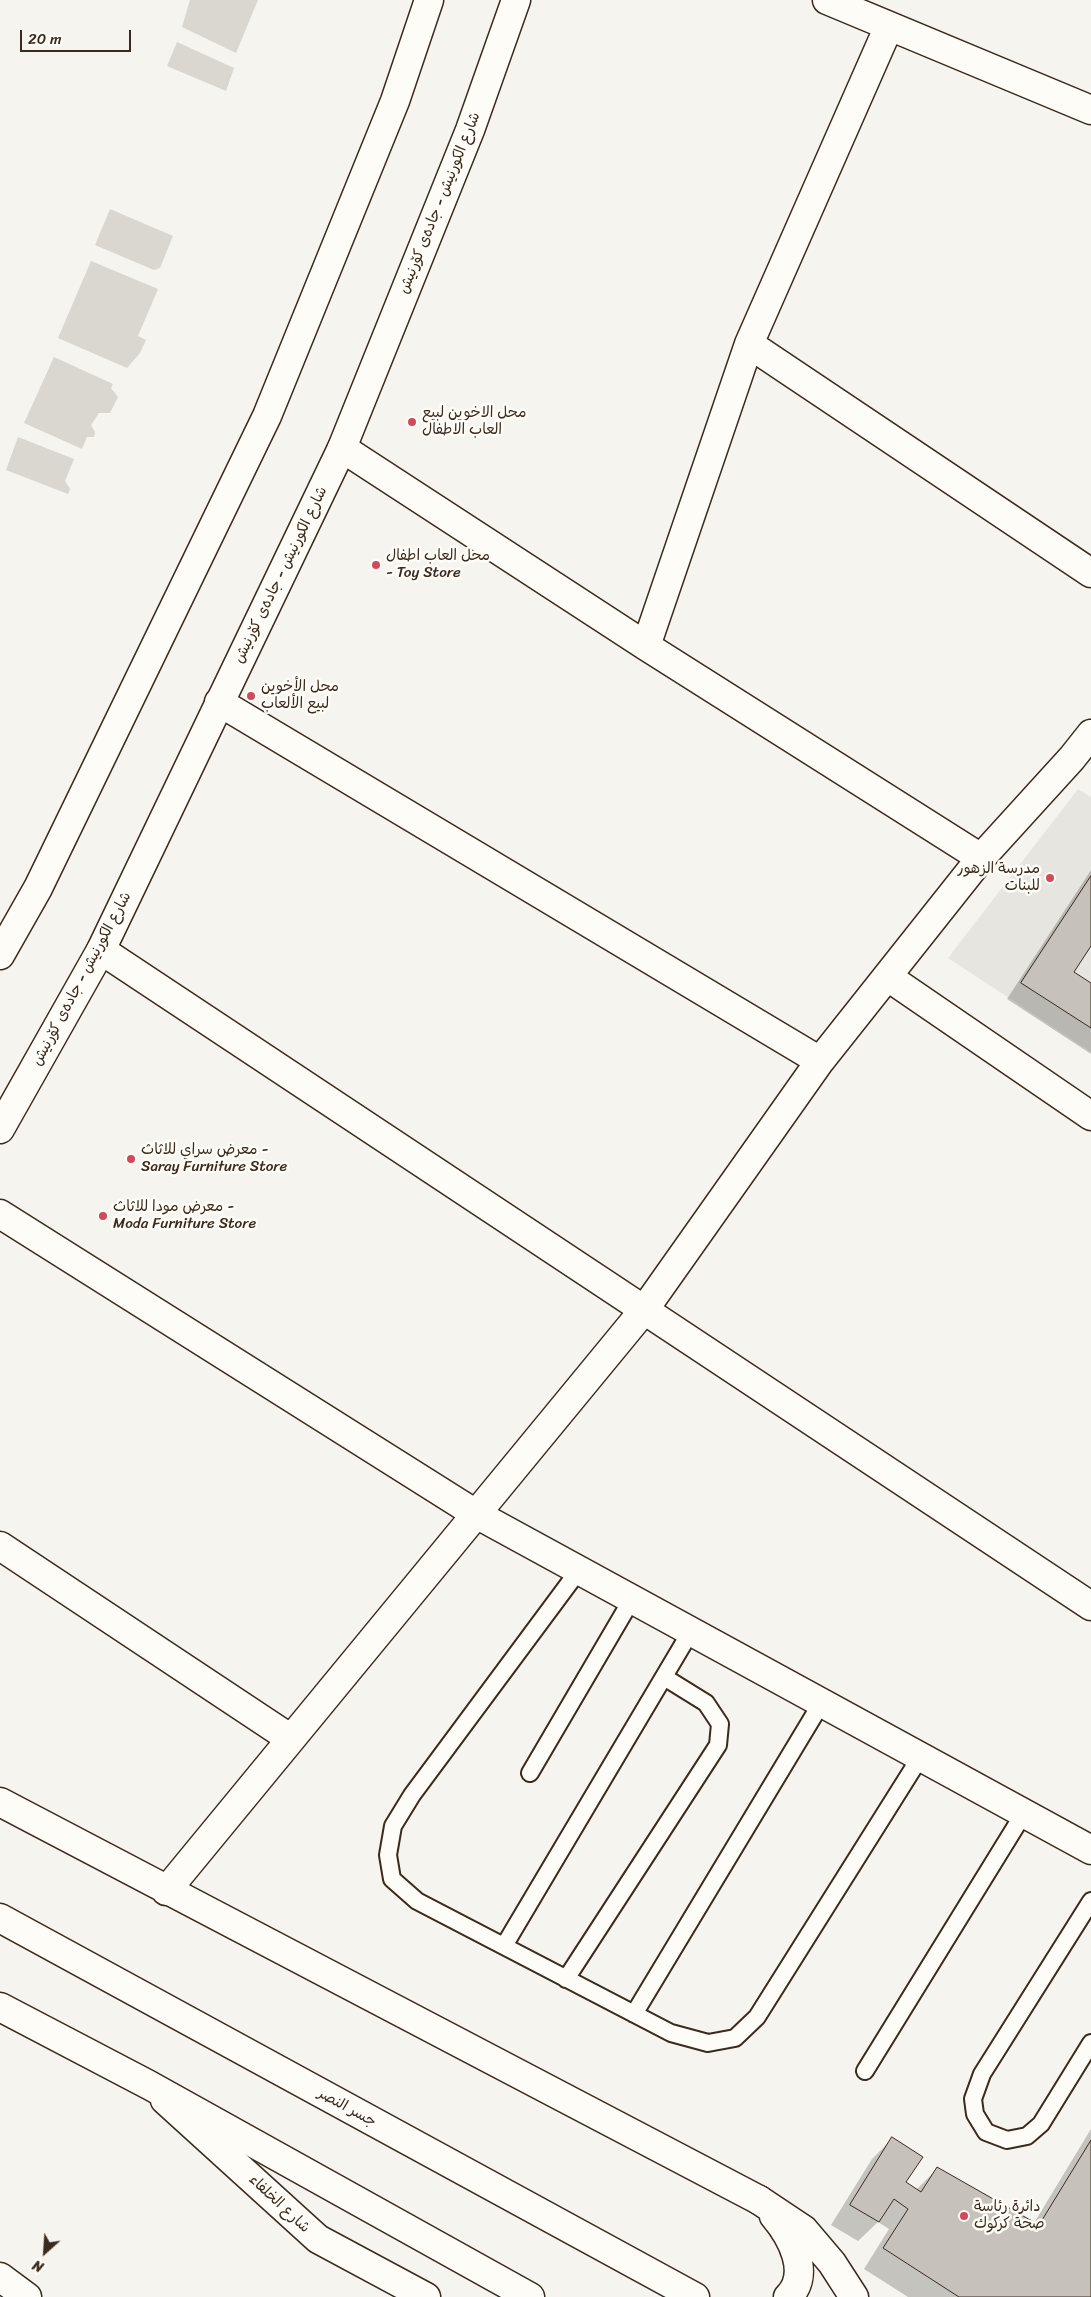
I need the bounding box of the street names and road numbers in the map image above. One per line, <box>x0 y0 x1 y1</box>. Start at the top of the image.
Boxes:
street label: شارع الكورنيش - جادەی کۆرنیش <box>395 110 485 296</box>
street label: شارع الكورنيش - جادەی کۆرنیش <box>230 484 332 666</box>
street label: شارع الكورنيش - جادەی کۆرنیش <box>28 889 136 1069</box>
street label: جسر النصر <box>315 2085 379 2131</box>
street label: شارع الخلفاء <box>245 2171 313 2237</box>

